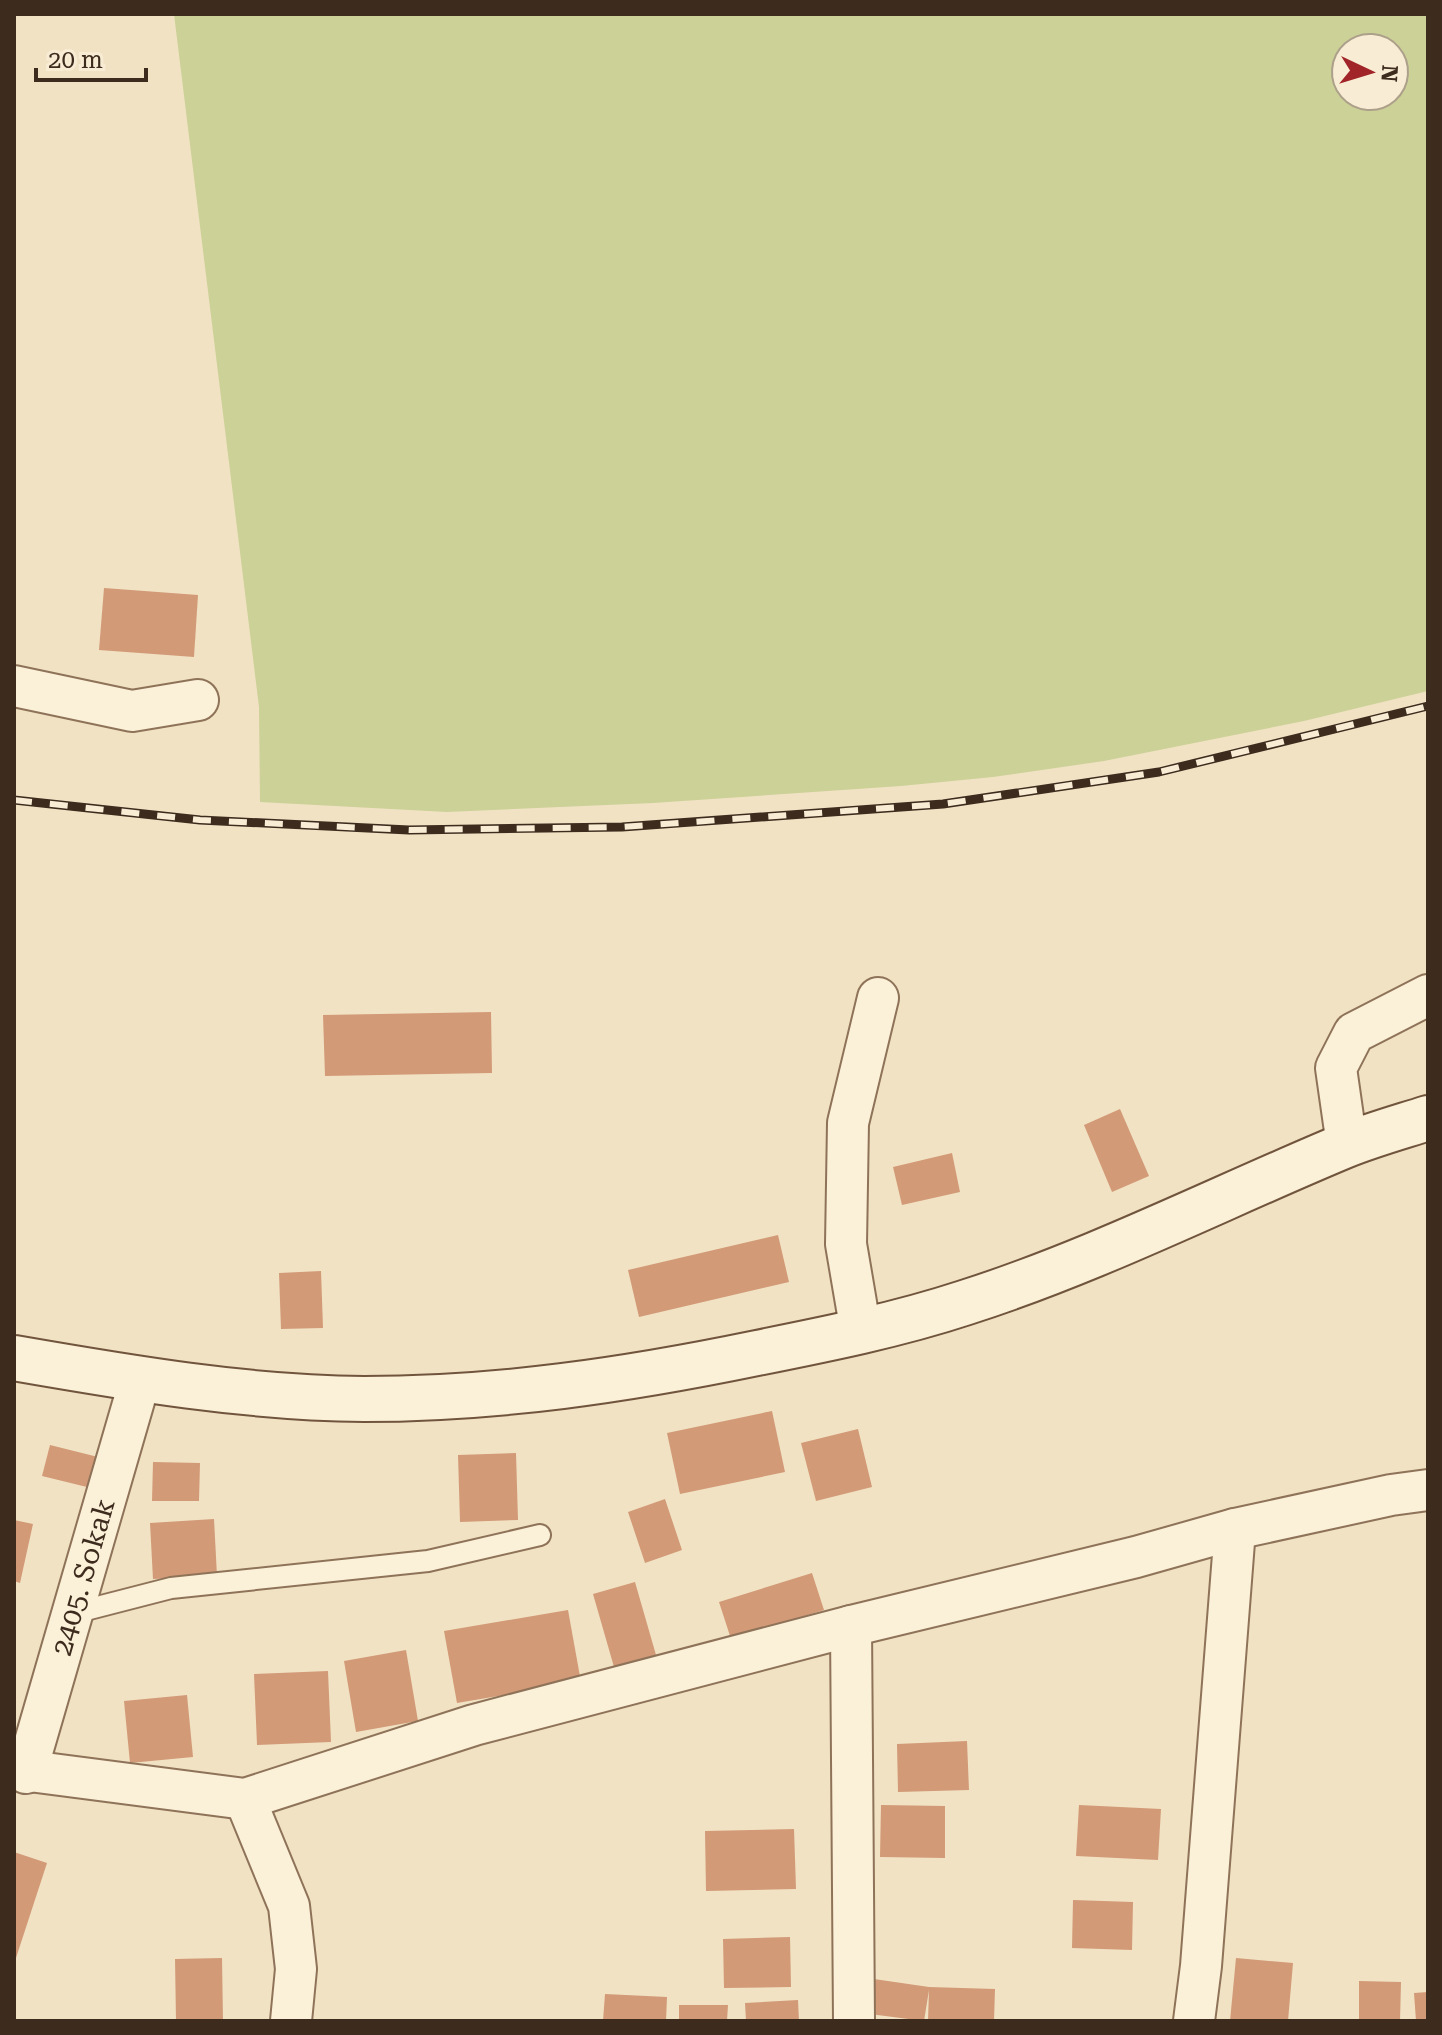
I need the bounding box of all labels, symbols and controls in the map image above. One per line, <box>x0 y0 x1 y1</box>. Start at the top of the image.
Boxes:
scale bar <box>36 32 146 82</box>
north arrow <box>1330 32 1410 112</box>
text: 20 m <box>48 46 103 74</box>
text: N <box>1376 64 1403 83</box>
street label: 2405. Sokak <box>44 1495 121 1659</box>

